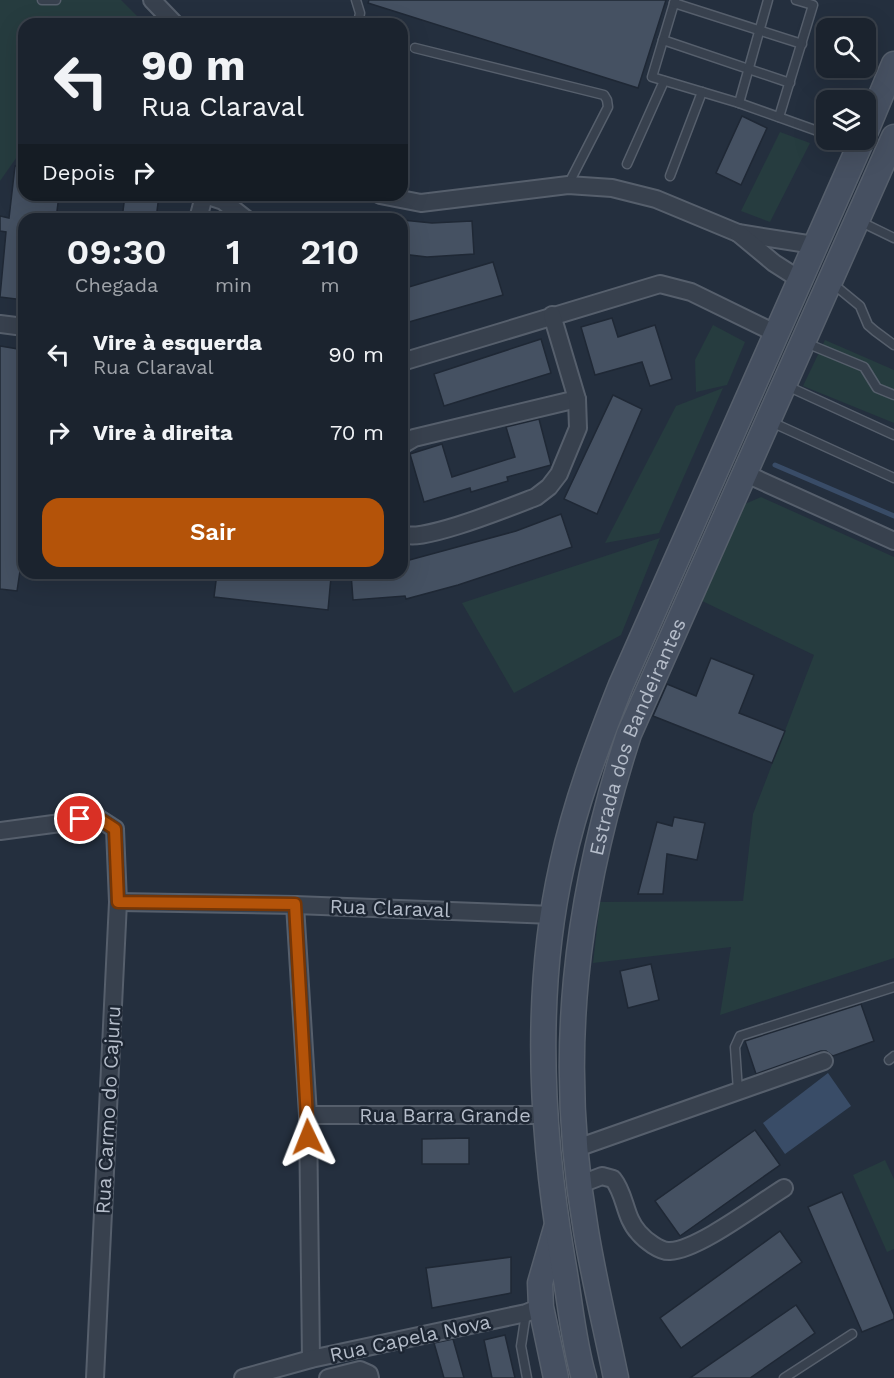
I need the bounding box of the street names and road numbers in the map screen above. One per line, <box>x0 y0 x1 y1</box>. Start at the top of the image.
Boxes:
street label: Estrada dos Bandeirantes <box>584 614 691 858</box>
street label: Rua Claraval <box>329 894 451 922</box>
street label: Rua Carmo do Cajuru <box>91 1005 125 1215</box>
street label: Rua Barra Grande <box>359 1103 531 1127</box>
street label: Rua Capela Nova <box>327 1309 493 1367</box>

